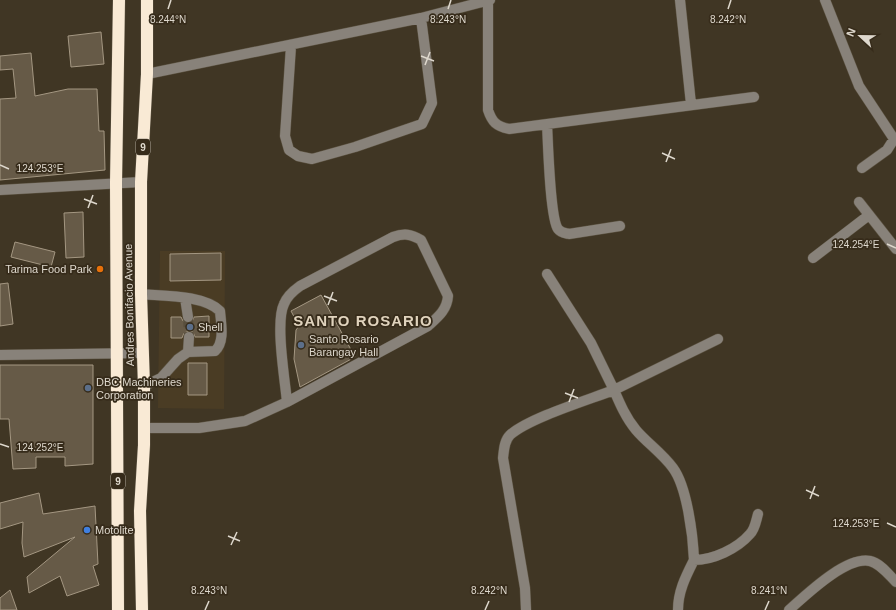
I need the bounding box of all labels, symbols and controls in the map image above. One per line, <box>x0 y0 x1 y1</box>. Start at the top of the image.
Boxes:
text: 8.244°N <box>150 14 186 25</box>
text: 8.243°N <box>430 14 466 25</box>
text: 8.242°N <box>710 14 746 25</box>
north arrow <box>840 16 880 56</box>
text: N <box>844 26 858 38</box>
road number: 9 <box>136 139 150 155</box>
text: 124.253°E <box>17 163 64 174</box>
text: 124.254°E <box>833 239 880 250</box>
street label: Andres Bonifacio Avenue <box>122 244 136 366</box>
place label: Tarima Food Park <box>5 263 92 275</box>
marker: Tarima Food Park <box>95 264 105 274</box>
district label: SANTO ROSARIO <box>293 312 433 329</box>
place label: Shell <box>198 321 222 333</box>
marker: Shell <box>185 322 195 332</box>
place label: Santo Rosario Barangay Hall <box>309 333 379 358</box>
marker: Santo Rosario Barangay Hall <box>296 340 306 350</box>
place label: DBC Machineries Corporation <box>96 376 182 401</box>
marker: DBC Machineries Corporation <box>83 383 93 393</box>
text: 124.252°E <box>17 442 64 453</box>
road number: 9 <box>111 473 125 489</box>
text: 124.253°E <box>833 518 880 529</box>
place label: Motolite <box>95 524 134 536</box>
marker: Motolite <box>82 525 92 535</box>
text: 8.243°N <box>191 585 227 596</box>
text: 8.242°N <box>471 585 507 596</box>
text: 8.241°N <box>751 585 787 596</box>

